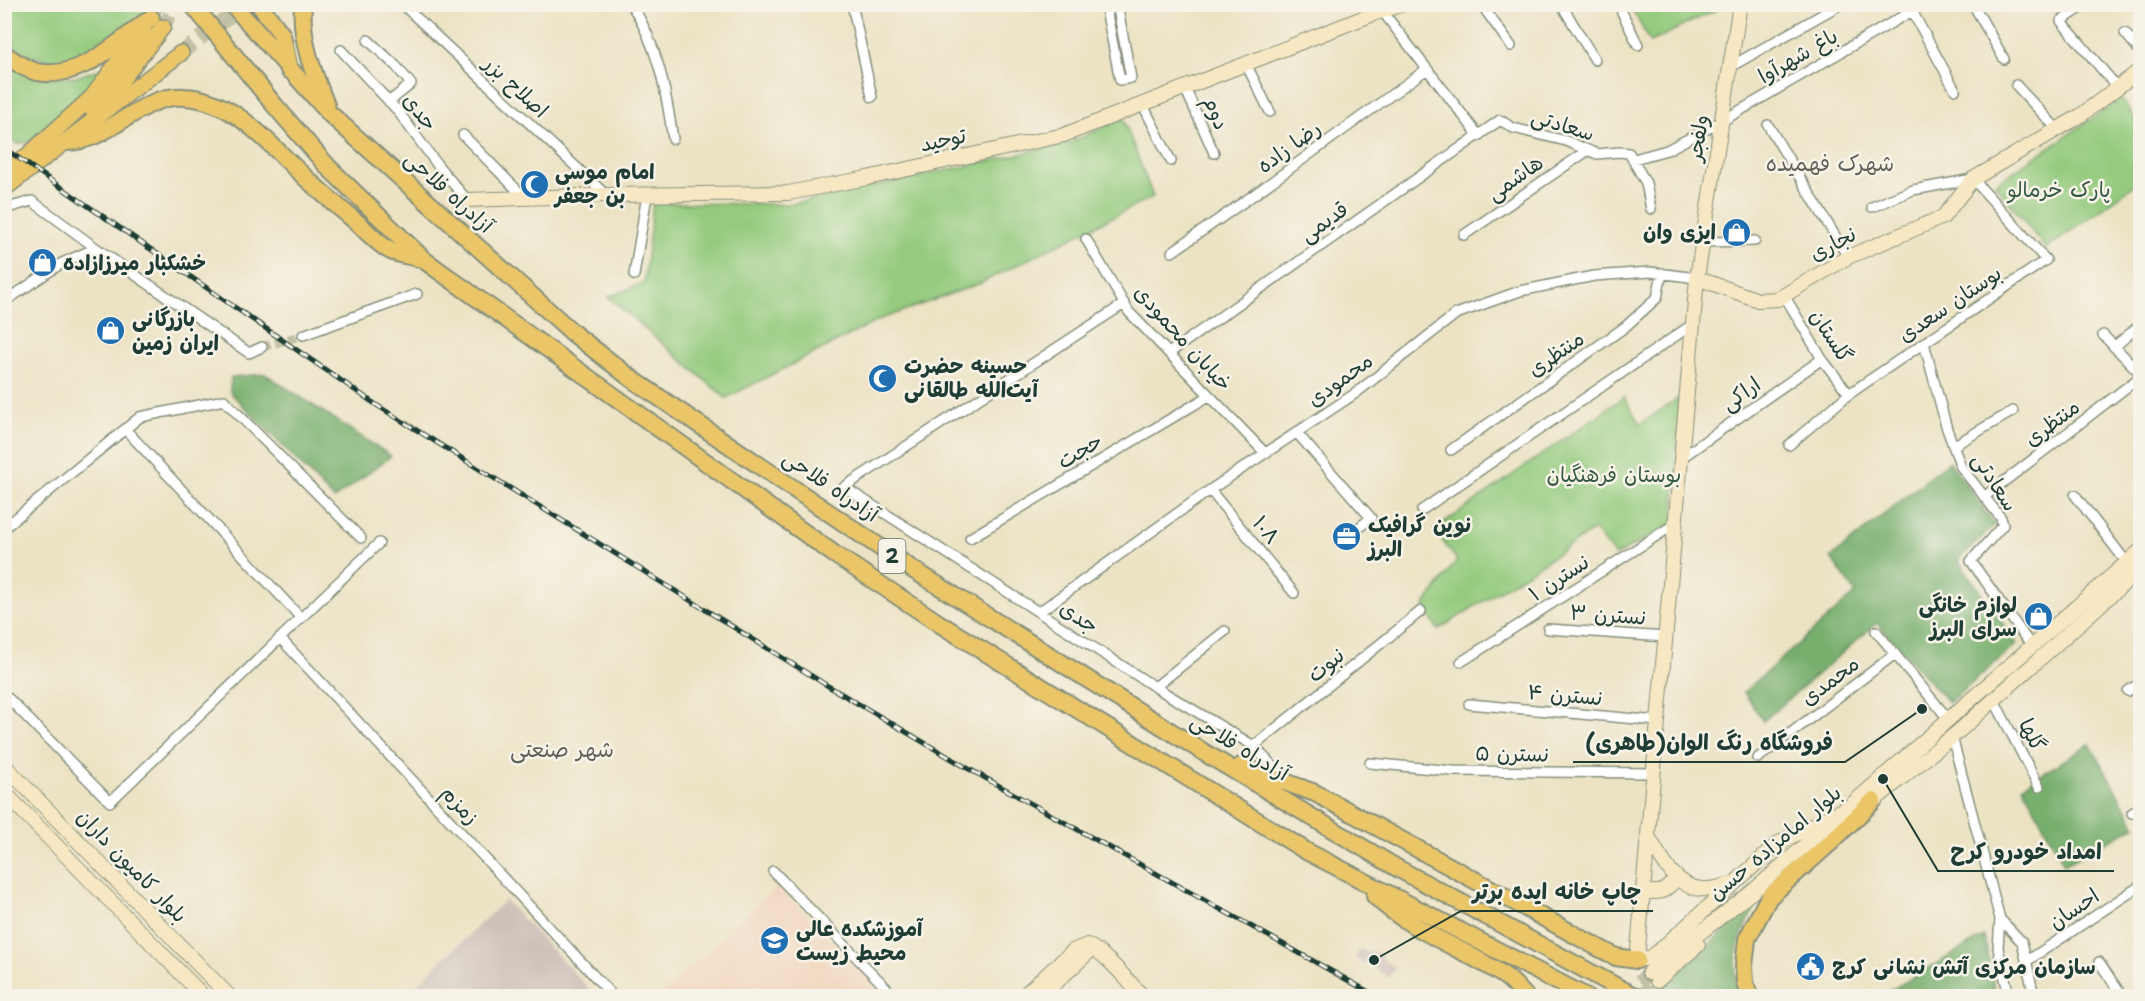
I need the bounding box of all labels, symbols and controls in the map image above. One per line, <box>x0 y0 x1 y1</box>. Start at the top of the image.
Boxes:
street label: باغ شهرآوا <box>1753 22 1843 91</box>
street label: اصلاح بزر <box>476 48 554 124</box>
street label: جدی <box>396 87 444 137</box>
street label: دوم <box>1195 92 1236 135</box>
street label: سعادتی <box>1528 102 1598 148</box>
street label: ولفجر <box>1680 113 1715 165</box>
street label: رضا زاده <box>1251 114 1327 180</box>
street label: توحید <box>917 121 970 159</box>
street label: آزادراه فلاحی <box>399 145 500 240</box>
street label: هاشمی <box>1481 148 1549 208</box>
district label: شهرک فهمیده <box>1766 149 1894 178</box>
place label: امام موسی بن جعفر <box>553 158 655 210</box>
mosque icon: امام موسی بن جعفر <box>518 168 550 200</box>
park label: پارک خرمالو <box>2006 176 2111 204</box>
street label: قدیمی <box>1294 195 1354 249</box>
shop icon: ایزی وان <box>1721 216 1753 248</box>
place label: ایزی وان <box>1643 218 1716 246</box>
street label: نجاری <box>1805 220 1861 268</box>
shop icon: خشکبار میرزازاده <box>26 247 58 279</box>
place label: خشکبار میرزازاده <box>63 249 206 277</box>
street label: بوستان سعدی <box>1893 259 2007 349</box>
street label: خیابان محمودی <box>1128 279 1238 397</box>
street label: گلستان <box>1803 304 1859 368</box>
place label: بازرگانی ایران زمین <box>132 305 219 357</box>
shop icon: بازرگانی ایران زمین <box>95 315 127 347</box>
street label: منتظری <box>1522 325 1590 383</box>
street label: محمودی <box>1302 347 1378 413</box>
place label: حسینه حضرت آیت‌الله طالقانی <box>904 352 1040 404</box>
mosque icon: حسینه حضرت آیت‌الله طالقانی <box>867 362 899 394</box>
street label: اراکی <box>1716 371 1766 417</box>
street label: منتظری <box>2019 393 2085 453</box>
street label: حجت <box>1052 427 1108 475</box>
street label: آزادراه فلاحی <box>777 444 885 529</box>
street label: سعادتی <box>1966 447 2024 517</box>
park label: بوستان فرهنگیان <box>1547 461 1681 489</box>
street label: ۱۰۸ <box>1246 510 1286 550</box>
place label: نوین گرافیک البرز <box>1366 511 1471 563</box>
office icon: نوین گرافیک البرز <box>1331 521 1363 553</box>
road number: 2 <box>878 539 906 573</box>
street label: نسترن ۱ <box>1523 548 1595 608</box>
place label: لوازم خانگی سرای البرز <box>1919 591 2017 643</box>
street label: جدی <box>1054 594 1104 640</box>
street label: نسترن ۳ <box>1569 598 1647 632</box>
shop icon: لوازم خانگی سرای البرز <box>2022 601 2054 633</box>
street label: نبوت <box>1301 641 1351 689</box>
street label: محمدی <box>1795 650 1865 712</box>
street label: نسترن ۴ <box>1526 678 1604 712</box>
street label: آزادراه فلاحی <box>1185 707 1295 788</box>
street label: گلها <box>2012 714 2052 756</box>
callout: فروشگاه رنگ الوان(طاهری) <box>1573 722 1845 762</box>
text: فروشگاه رنگ الوان(طاهری) <box>1585 728 1833 757</box>
district label: شهر صنعتی <box>510 735 614 764</box>
street label: نسترن ۵ <box>1475 739 1549 769</box>
street label: زمزم <box>433 779 485 832</box>
street label: بلوار امامزاده حسن <box>1703 779 1847 907</box>
street label: بلوار کامیون داران <box>71 803 193 929</box>
callout: امداد خودرو کرح <box>1938 831 2114 871</box>
text: امداد خودرو کرح <box>1950 837 2102 866</box>
callout: چاپ خانه ایده برتر <box>1461 871 1653 911</box>
text: چاپ خانه ایده برتر <box>1471 877 1641 906</box>
street label: احسان <box>2043 882 2105 936</box>
place label: آموزشکده عالی محیط زیست <box>796 915 924 967</box>
school or university icon: آموزشکده عالی محیط زیست <box>759 925 791 957</box>
public building icon: سازمان مرکزی آتش نشانی کرج <box>1795 951 1827 983</box>
place label: سازمان مرکزی آتش نشانی کرج <box>1832 953 2096 981</box>

